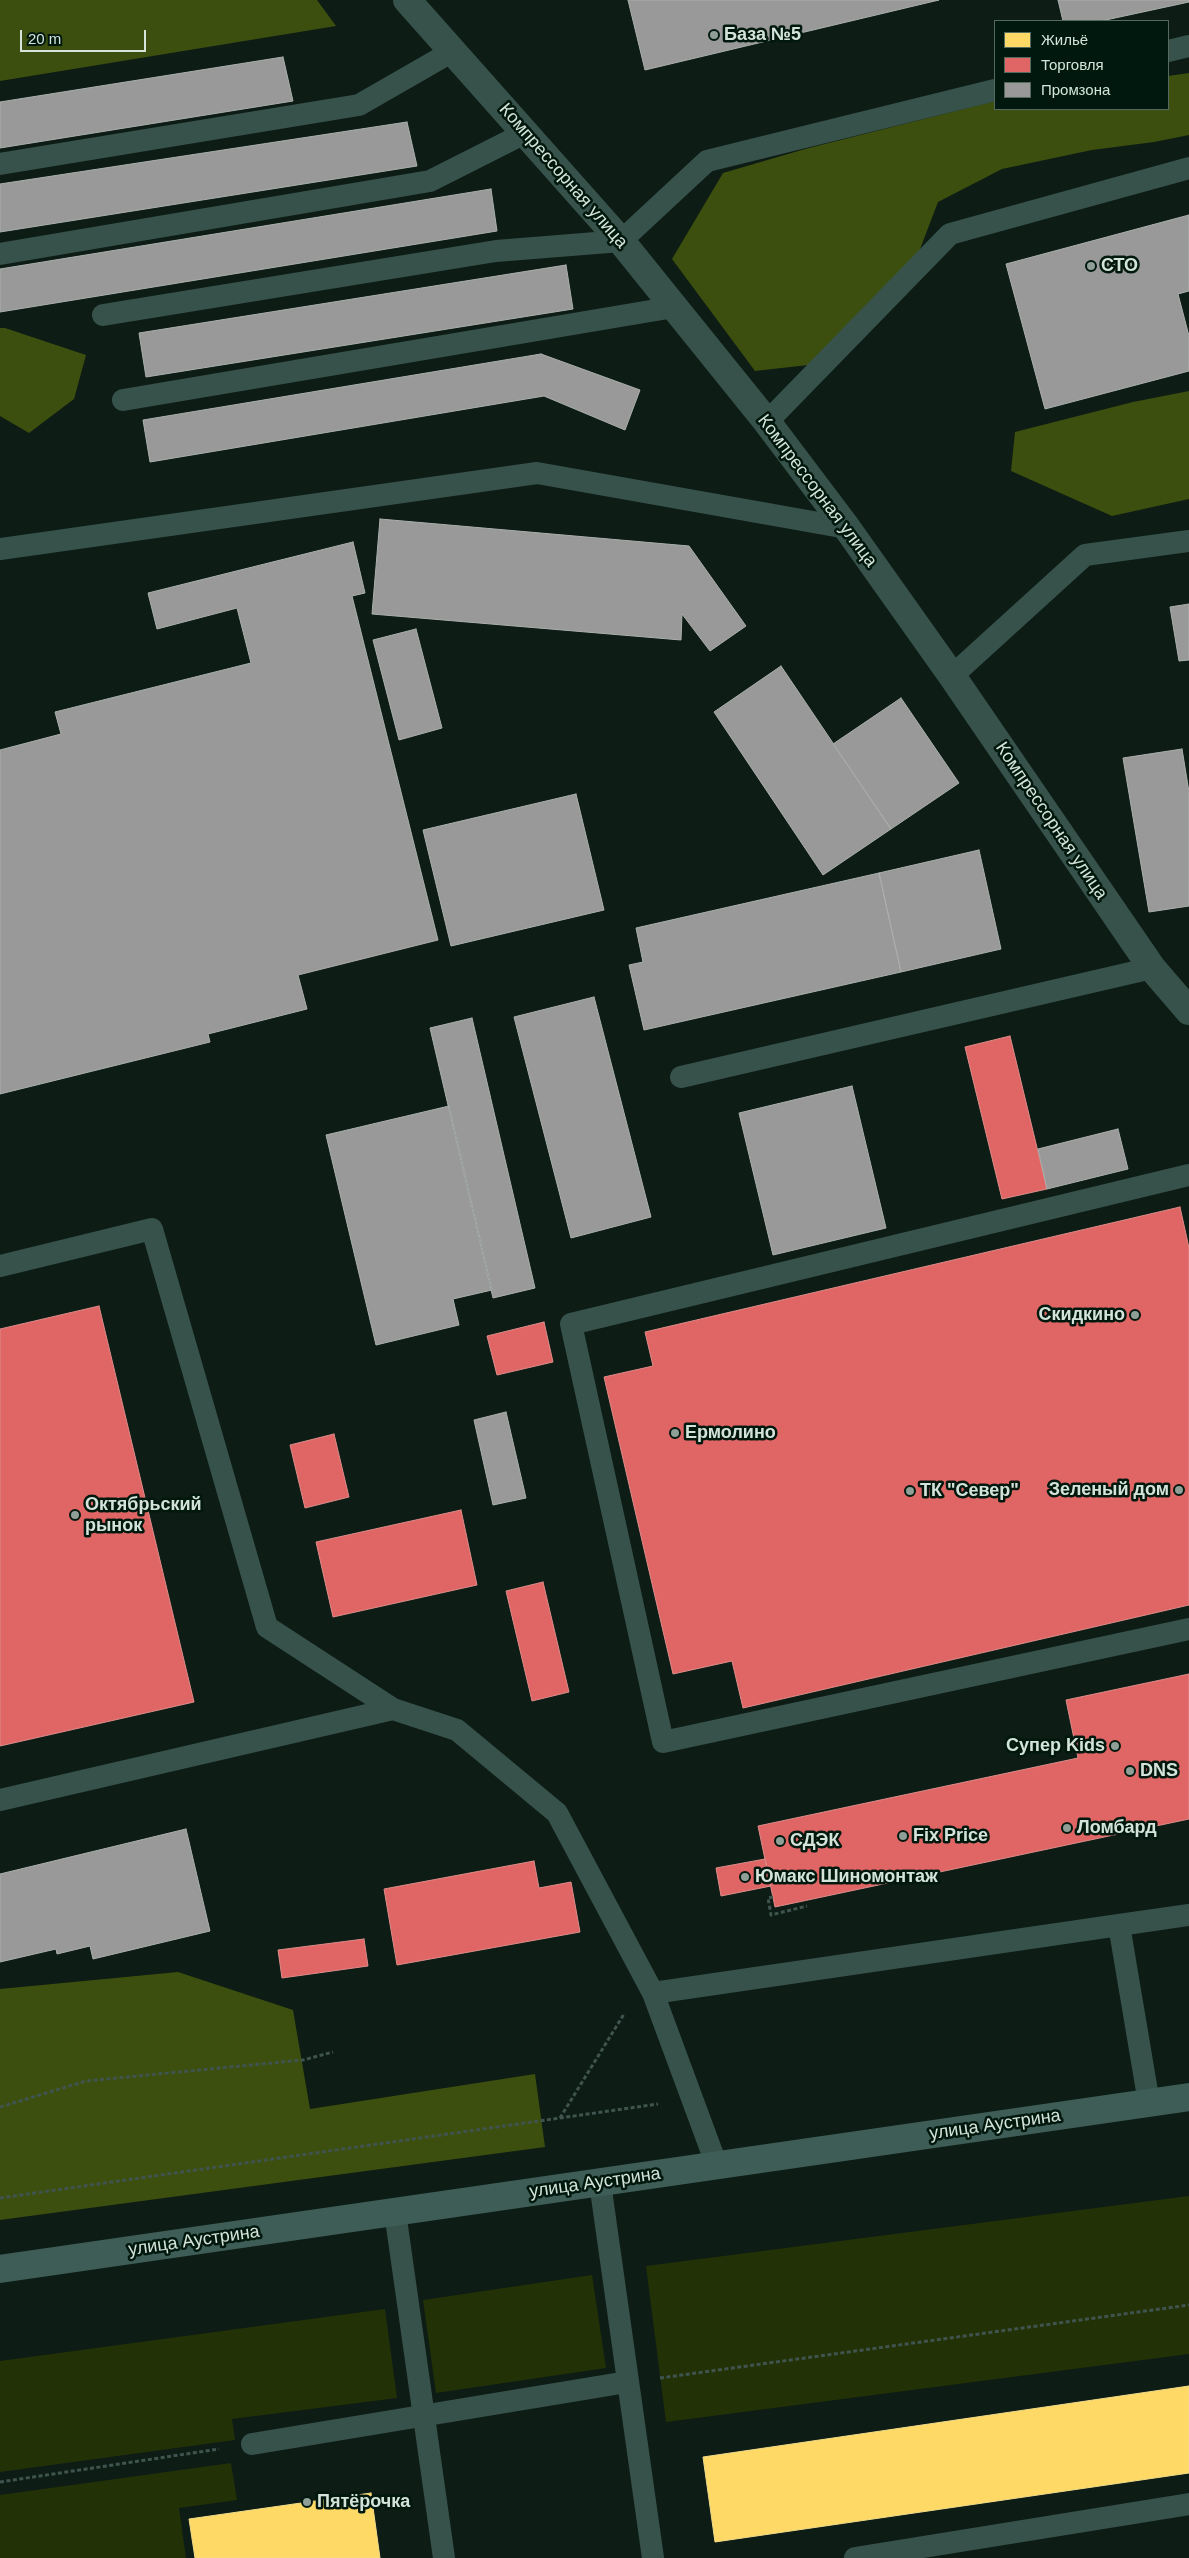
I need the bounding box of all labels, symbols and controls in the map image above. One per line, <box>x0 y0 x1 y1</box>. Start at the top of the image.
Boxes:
scale bar <box>22 20 149 52</box>
legend <box>994 20 1169 110</box>
place label: База №5 <box>724 24 801 46</box>
marker: База №5 <box>708 29 720 41</box>
text: 20 m <box>28 30 61 47</box>
text: Жильё <box>1041 31 1088 48</box>
text: Торговля <box>1041 56 1104 73</box>
text: Промзона <box>1041 81 1110 98</box>
street label: Компрессорная улица <box>494 99 632 253</box>
place label: СТО <box>1101 255 1138 277</box>
marker: СТО <box>1085 260 1097 272</box>
street label: Компрессорная улица <box>753 411 881 571</box>
street label: Компрессорная улица <box>990 738 1112 904</box>
place label: Скидкино <box>1039 1304 1125 1326</box>
marker: Скидкино <box>1129 1309 1141 1321</box>
place label: Ермолино <box>685 1422 776 1444</box>
marker: Ермолино <box>669 1427 681 1439</box>
place label: Зеленый дом <box>1049 1479 1169 1501</box>
place label: ТК "Север" <box>920 1480 1019 1502</box>
marker: Зеленый дом <box>1173 1484 1185 1496</box>
marker: ТК "Север" <box>904 1485 916 1497</box>
place label: Октябрьский рынок <box>85 1494 202 1536</box>
marker: Октябрьский рынок <box>69 1509 81 1521</box>
place label: Супер Kids <box>1006 1735 1105 1757</box>
marker: Супер Kids <box>1109 1740 1121 1752</box>
place label: DNS <box>1140 1760 1178 1782</box>
marker: DNS <box>1124 1765 1136 1777</box>
place label: Ломбард <box>1077 1817 1157 1839</box>
marker: Ломбард <box>1061 1822 1073 1834</box>
place label: Fix Price <box>913 1825 988 1847</box>
place label: СДЭК <box>790 1830 839 1852</box>
marker: Fix Price <box>897 1830 909 1842</box>
marker: СДЭК <box>774 1835 786 1847</box>
place label: Юмакс Шиномонтаж <box>755 1866 938 1888</box>
marker: Юмакс Шиномонтаж <box>739 1871 751 1883</box>
street label: улица Аустрина <box>928 2105 1062 2145</box>
street label: улица Аустрина <box>528 2163 662 2203</box>
street label: улица Аустрина <box>127 2221 261 2261</box>
place label: Пятёрочка <box>317 2491 410 2513</box>
marker: Пятёрочка <box>301 2496 313 2508</box>

